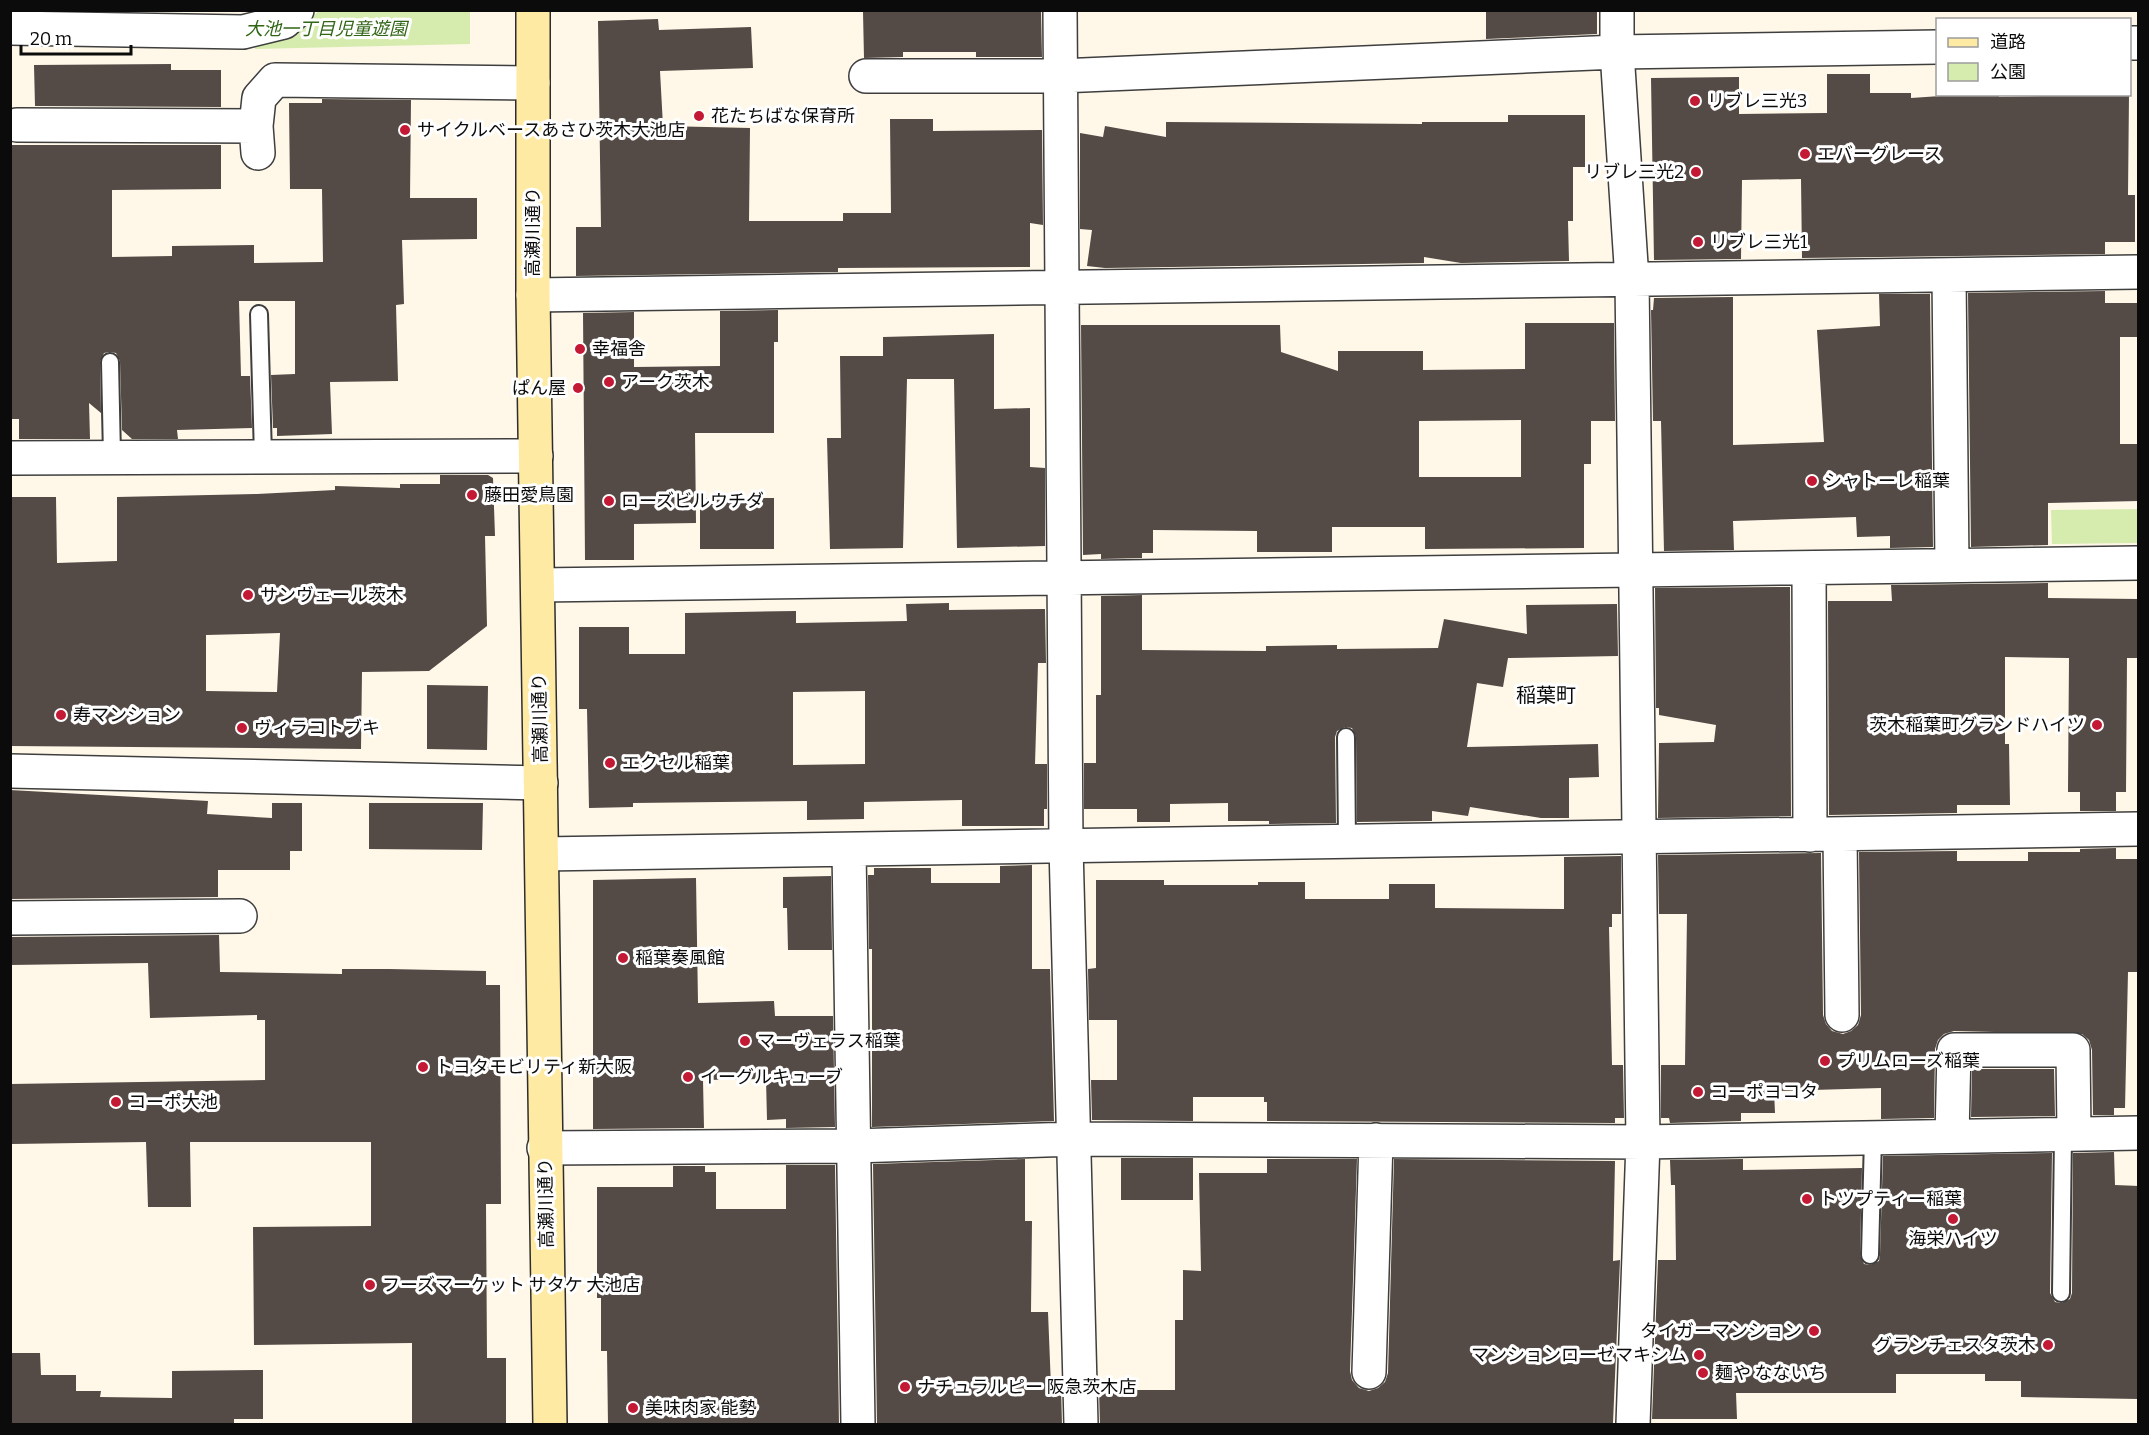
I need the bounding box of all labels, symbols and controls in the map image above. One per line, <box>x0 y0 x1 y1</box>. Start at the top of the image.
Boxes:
scale bar <box>21 18 130 56</box>
park label: 大池一丁目児童遊園 <box>245 18 410 40</box>
legend <box>1936 18 2131 96</box>
text: 20 m <box>30 28 72 50</box>
text: 道路 <box>1990 31 2026 53</box>
text: 公園 <box>1990 61 2026 83</box>
place label: リブレ三光3 <box>1707 90 1807 112</box>
marker: リブレ三光3 <box>1688 94 1702 108</box>
place label: 花たちばな保育所 <box>711 105 855 127</box>
marker: 花たちばな保育所 <box>692 109 706 123</box>
place label: サイクルベースあさひ茨木大池店 <box>417 119 685 141</box>
marker: サイクルベースあさひ茨木大池店 <box>398 123 412 137</box>
place label: エバーグレース <box>1817 143 1942 165</box>
marker: エバーグレース <box>1798 147 1812 161</box>
place label: リブレ三光2 <box>1584 161 1684 183</box>
marker: リブレ三光2 <box>1689 165 1703 179</box>
street label: 高瀬川通り <box>522 187 544 277</box>
place label: リブレ三光1 <box>1710 231 1808 253</box>
marker: リブレ三光1 <box>1691 235 1705 249</box>
place label: 幸福舎 <box>592 338 646 360</box>
marker: 幸福舎 <box>573 342 587 356</box>
place label: アーク茨木 <box>621 371 710 393</box>
marker: アーク茨木 <box>602 375 616 389</box>
place label: ぱん屋 <box>512 377 566 399</box>
marker: ぱん屋 <box>571 381 585 395</box>
place label: シャトーレ稲葉 <box>1824 470 1950 492</box>
marker: シャトーレ稲葉 <box>1805 474 1819 488</box>
place label: 藤田愛鳥園 <box>484 484 574 506</box>
marker: 藤田愛鳥園 <box>465 488 479 502</box>
place label: ローズビルウチダ <box>621 490 764 512</box>
marker: ローズビルウチダ <box>602 494 616 508</box>
place label: サンヴェール茨木 <box>260 584 404 606</box>
marker: サンヴェール茨木 <box>241 588 255 602</box>
street label: 高瀬川通り <box>528 673 552 763</box>
district label: 稲葉町 <box>1516 683 1576 707</box>
place label: 寿マンション <box>73 704 181 726</box>
marker: 寿マンション <box>54 708 68 722</box>
place label: 茨木稲葉町グランドハイツ <box>1869 714 2085 736</box>
place label: ヴィラコトブキ <box>254 717 380 739</box>
marker: 茨木稲葉町グランドハイツ <box>2090 718 2104 732</box>
marker: ヴィラコトブキ <box>235 721 249 735</box>
place label: エクセル稲葉 <box>622 752 730 774</box>
marker: エクセル稲葉 <box>603 756 617 770</box>
place label: 稲葉奏風館 <box>635 947 725 969</box>
marker: 稲葉奏風館 <box>616 951 630 965</box>
place label: マーヴェラス稲葉 <box>757 1030 901 1052</box>
marker: マーヴェラス稲葉 <box>738 1034 752 1048</box>
place label: プリムローズ稲葉 <box>1837 1050 1980 1072</box>
marker: プリムローズ稲葉 <box>1818 1054 1832 1068</box>
place label: トヨタモビリティ新大阪 <box>435 1056 632 1078</box>
marker: トヨタモビリティ新大阪 <box>416 1060 430 1074</box>
place label: イーグルキューブ <box>700 1066 843 1088</box>
marker: イーグルキューブ <box>681 1070 695 1084</box>
place label: コーポヨコタ <box>1710 1081 1818 1103</box>
marker: コーポヨコタ <box>1691 1085 1705 1099</box>
place label: コーポ大池 <box>128 1091 218 1113</box>
marker: コーポ大池 <box>109 1095 123 1109</box>
street label: 高瀬川通り <box>534 1158 558 1248</box>
place label: トツプティー稲葉 <box>1819 1188 1962 1210</box>
marker: トツプティー稲葉 <box>1800 1192 1814 1206</box>
marker: 海栄ハイツ <box>1946 1212 1960 1226</box>
place label: 海栄ハイツ <box>1908 1228 1998 1250</box>
place label: フーズマーケット サタケ 大池店 <box>382 1274 640 1296</box>
marker: フーズマーケット サタケ 大池店 <box>363 1278 377 1292</box>
place label: タイガーマンション <box>1640 1320 1802 1342</box>
marker: タイガーマンション <box>1807 1324 1821 1338</box>
place label: グランチェスタ茨木 <box>1874 1334 2036 1356</box>
marker: グランチェスタ茨木 <box>2041 1338 2055 1352</box>
place label: マンションローゼマキシム <box>1471 1344 1687 1366</box>
marker: マンションローゼマキシム <box>1692 1348 1706 1362</box>
place label: 麺や なないち <box>1715 1362 1827 1384</box>
marker: 麺や なないち <box>1696 1366 1710 1380</box>
place label: ナチュラルピー 阪急茨木店 <box>917 1376 1137 1398</box>
marker: ナチュラルピー 阪急茨木店 <box>898 1380 912 1394</box>
place label: 美味肉家 能勢 <box>645 1397 757 1419</box>
marker: 美味肉家 能勢 <box>626 1401 640 1415</box>

